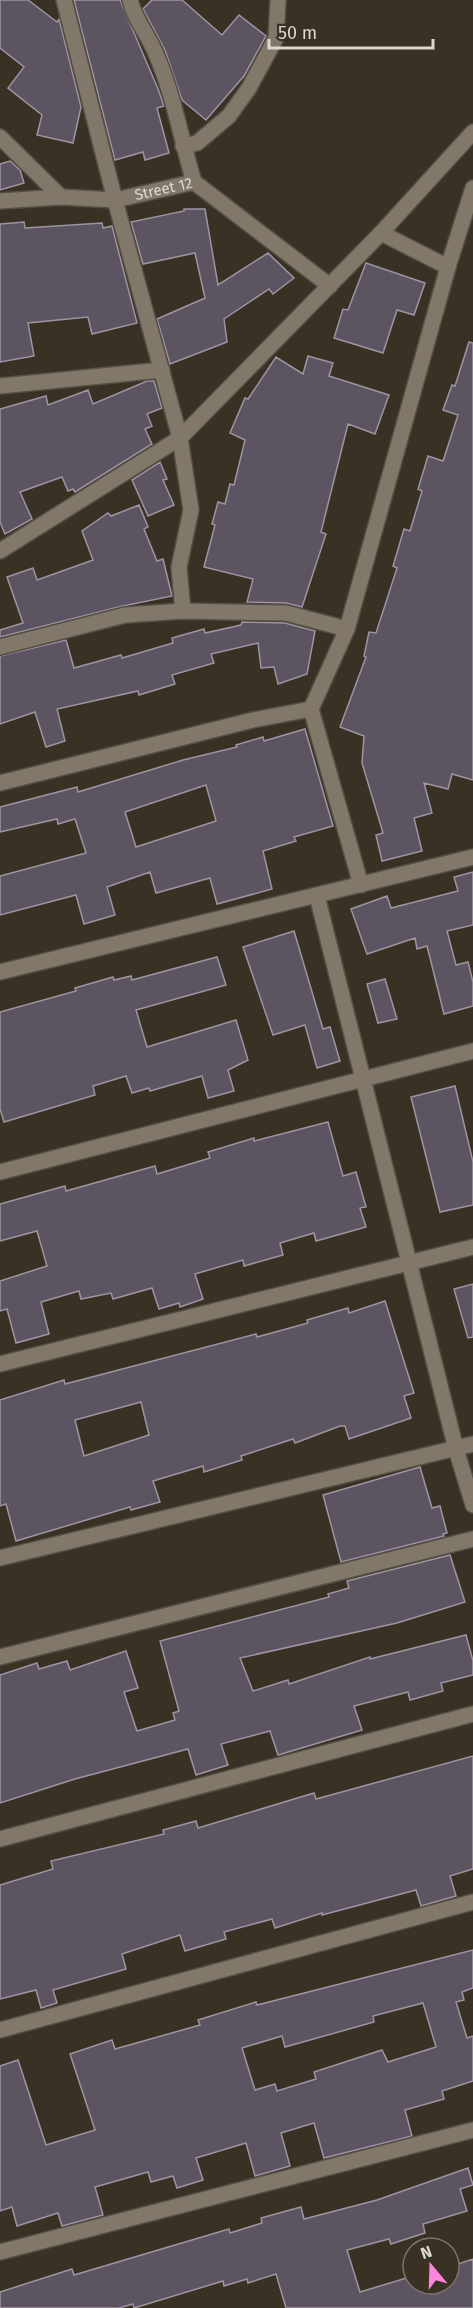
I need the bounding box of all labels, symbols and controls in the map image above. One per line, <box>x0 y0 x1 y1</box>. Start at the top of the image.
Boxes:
scale bar <box>269 12 432 50</box>
text: 50 m <box>278 22 317 44</box>
street label: Street 12 <box>133 174 194 204</box>
north arrow <box>401 2236 461 2296</box>
text: N <box>418 2242 434 2263</box>

